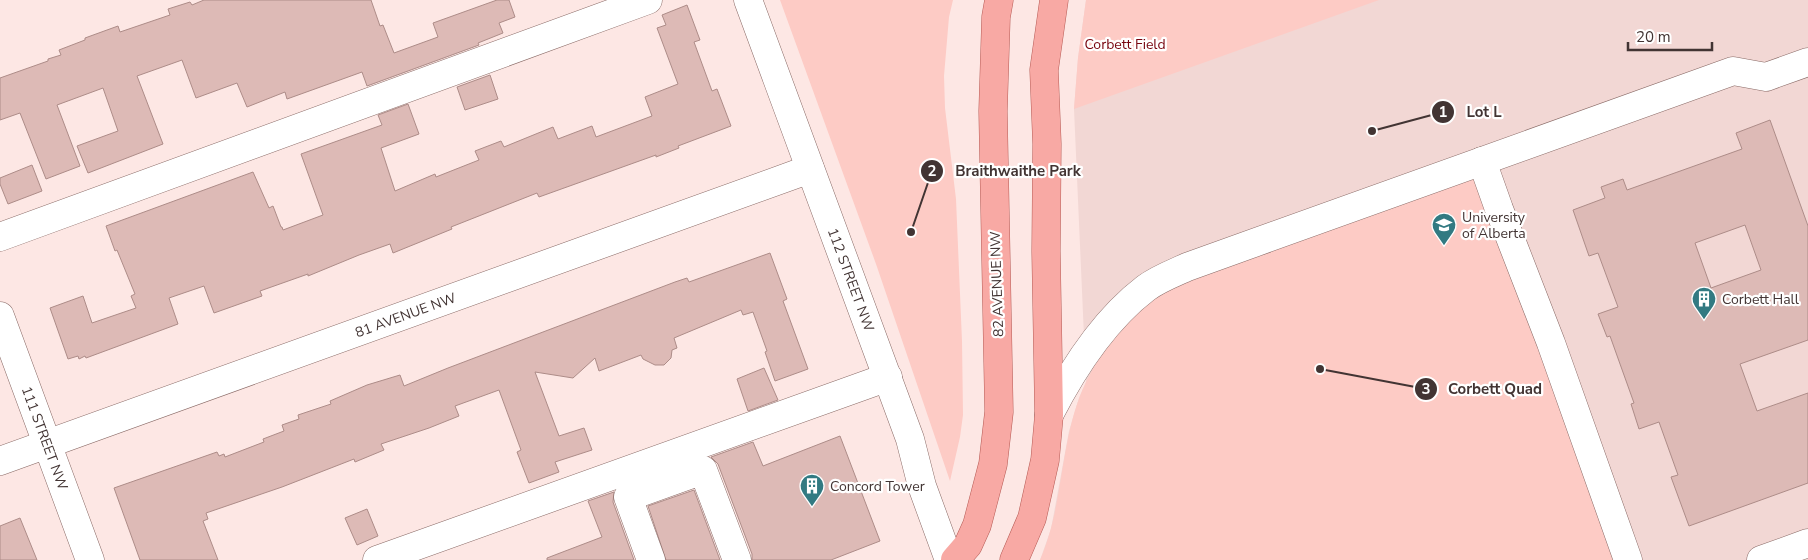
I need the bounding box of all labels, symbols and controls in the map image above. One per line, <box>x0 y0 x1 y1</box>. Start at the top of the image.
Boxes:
scale bar <box>1628 20 1712 52</box>
text: 20 m <box>1636 27 1671 47</box>
park label: Corbett Field <box>1084 35 1166 54</box>
callout: Lot L <box>1431 97 1511 127</box>
text: 1 <box>1438 102 1448 122</box>
text: Lot L <box>1466 102 1502 122</box>
callout: Braithwaithe Park <box>920 156 1090 186</box>
text: 2 <box>927 161 937 181</box>
text: Braithwaithe Park <box>955 161 1082 181</box>
place label: University of Alberta <box>1462 208 1526 243</box>
school or university icon: University of Alberta <box>1431 212 1457 246</box>
street label: 112 STREET NW <box>823 225 879 335</box>
street label: 82 AVENUE NW <box>986 230 1008 337</box>
building icon: Corbett Hall <box>1691 286 1717 320</box>
street label: 81 AVENUE NW <box>352 288 459 342</box>
place label: Corbett Hall <box>1722 290 1800 309</box>
callout: Corbett Quad <box>1413 374 1552 404</box>
text: 3 <box>1421 379 1431 399</box>
text: Corbett Quad <box>1448 379 1542 399</box>
street label: 111 STREET NW <box>17 384 73 493</box>
building icon: Concord Tower <box>799 473 825 507</box>
place label: Concord Tower <box>830 477 925 496</box>

